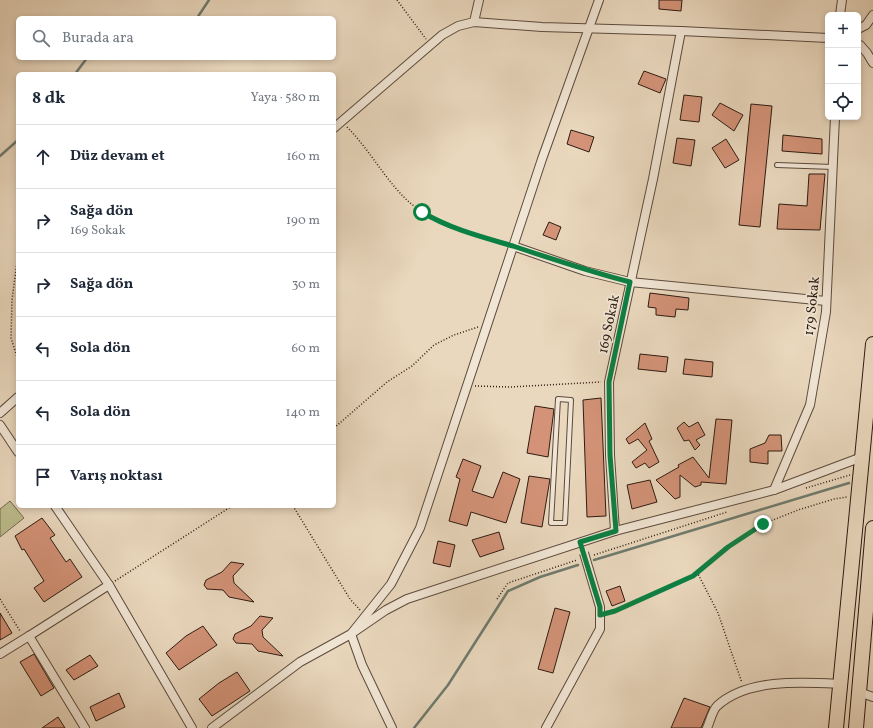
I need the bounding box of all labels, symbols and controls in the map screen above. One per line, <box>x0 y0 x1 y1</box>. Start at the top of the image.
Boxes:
map controls <box>825 12 861 120</box>
button: + <box>825 12 861 48</box>
search box <box>16 16 336 60</box>
icon: search <box>30 27 52 49</box>
text: Burada ara <box>62 28 134 49</box>
button: − <box>825 48 861 84</box>
button: locate <box>825 84 861 120</box>
text: 8 dk <box>32 87 65 110</box>
text: Yaya · 580 m <box>251 89 320 107</box>
icon: ahead <box>32 146 54 168</box>
text: Düz devam et <box>70 146 165 167</box>
text: 160 m <box>286 148 320 166</box>
text: Sağa dön <box>70 201 134 222</box>
route start <box>413 203 431 221</box>
icon: right <box>32 210 54 232</box>
text: 190 m <box>286 212 320 230</box>
text: 169 Sokak <box>70 222 126 240</box>
icon: right <box>32 274 54 296</box>
text: Sağa dön <box>70 274 134 295</box>
street label: 179 Sokak <box>800 275 825 337</box>
text: 30 m <box>292 276 320 294</box>
street label: 169 Sokak <box>594 293 625 356</box>
icon: left <box>32 338 54 360</box>
text: Sola dön <box>70 338 131 359</box>
text: 60 m <box>292 340 320 358</box>
icon: left <box>32 402 54 424</box>
text: Sola dön <box>70 402 131 423</box>
text: 140 m <box>286 404 320 422</box>
icon: arrive <box>32 466 54 488</box>
text: Varış noktası <box>70 466 163 487</box>
route end <box>754 515 772 533</box>

